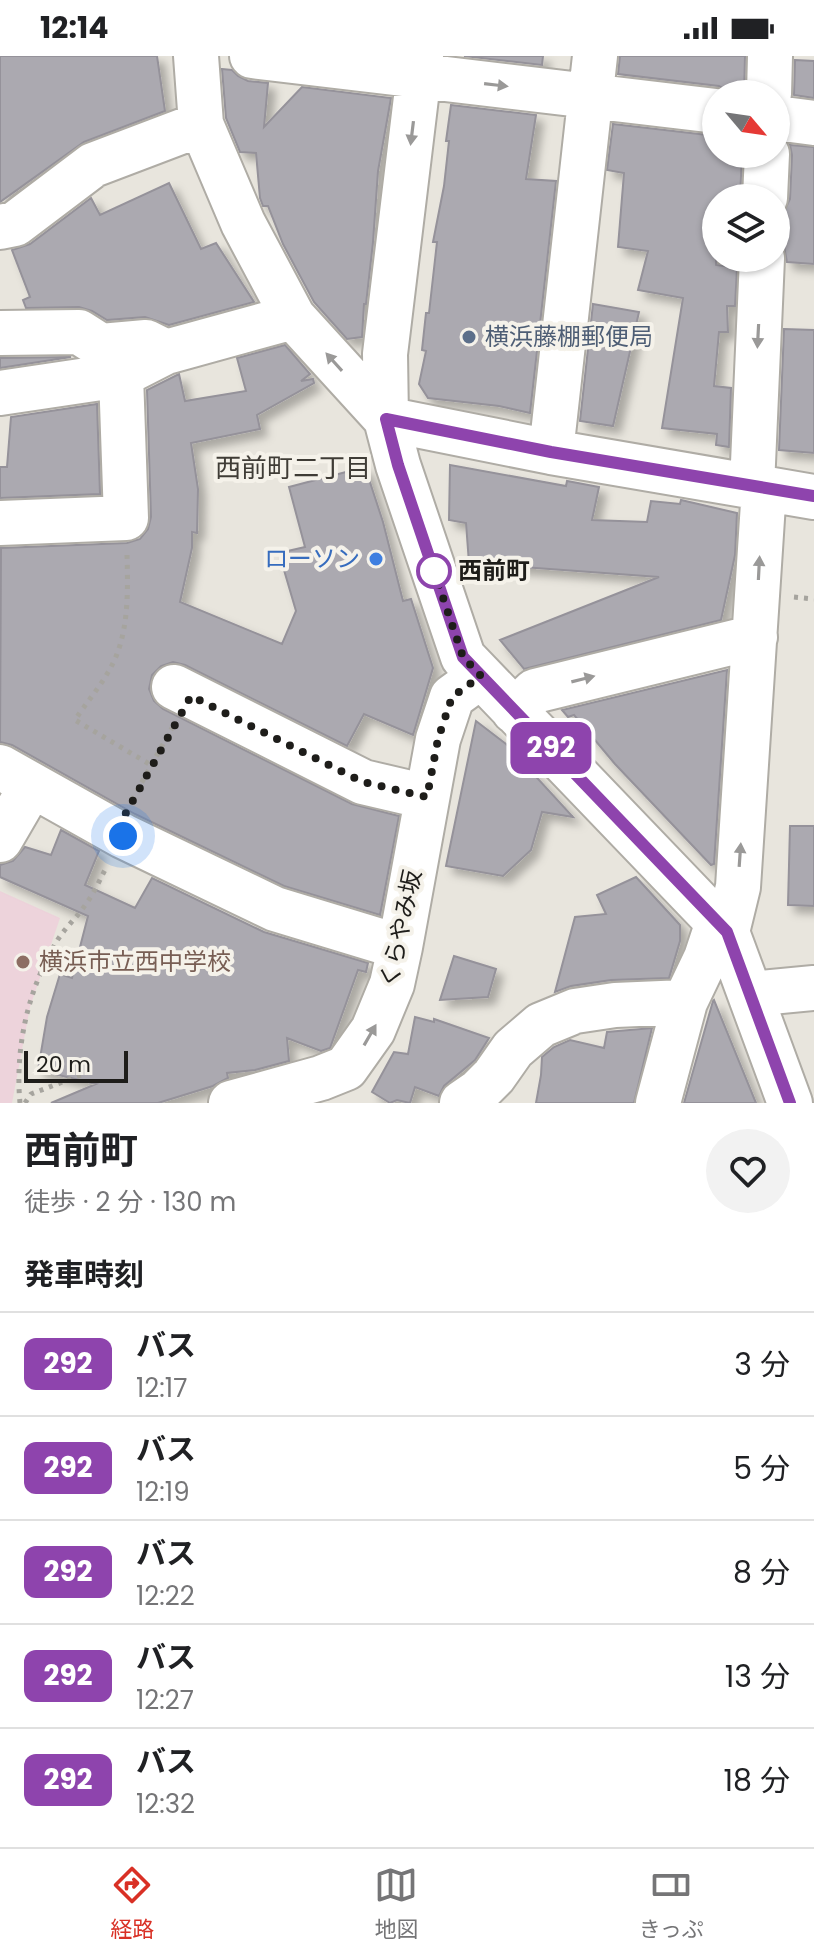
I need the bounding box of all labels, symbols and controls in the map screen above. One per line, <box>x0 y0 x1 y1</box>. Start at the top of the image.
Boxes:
text: 12:14 <box>40 6 109 49</box>
one-way arrow <box>484 79 509 92</box>
north arrow <box>702 80 790 168</box>
map controls <box>702 80 790 272</box>
one-way arrow <box>405 121 418 146</box>
button: layers <box>702 184 790 272</box>
place label: 横浜藤棚郵便局 <box>485 320 653 353</box>
one-way arrow <box>752 324 765 349</box>
marker: 横浜藤棚郵便局 <box>460 328 478 346</box>
one-way arrow <box>326 352 343 372</box>
district label: 西前町二丁目 <box>215 450 371 486</box>
place label: ローソン <box>264 542 360 575</box>
marker: ローソン <box>367 550 385 568</box>
marker: 西前町 <box>417 554 451 588</box>
place label: 西前町 <box>458 554 530 587</box>
one-way arrow <box>752 555 765 580</box>
one-way arrow <box>570 673 595 685</box>
line badge: 292 <box>505 722 597 774</box>
text: 292 <box>526 728 576 767</box>
your location <box>103 816 143 856</box>
one-way arrow <box>734 842 747 867</box>
street label: くらやみ坂 <box>372 867 429 991</box>
place label: 横浜市立西中学校 <box>39 945 231 978</box>
marker: 横浜市立西中学校 <box>14 953 32 971</box>
one-way arrow <box>363 1024 377 1046</box>
scale bar <box>24 1047 128 1083</box>
text: 20 m <box>36 1049 91 1080</box>
text: 西前町 <box>24 1124 138 1177</box>
button: heart <box>706 1129 790 1213</box>
text: 徒歩 · 2 分 · 130 m <box>24 1184 236 1220</box>
text: 発車時刻 <box>24 1253 144 1296</box>
text: バス <box>136 1324 196 1367</box>
text: 3 分 <box>734 1343 790 1386</box>
text: 292 <box>43 1344 93 1383</box>
text: 12:17 <box>136 1370 187 1406</box>
text: バス <box>136 1428 196 1471</box>
text: 5 分 <box>733 1447 790 1490</box>
text: 292 <box>43 1448 93 1487</box>
text: 12:19 <box>136 1474 190 1510</box>
text: バス <box>136 1532 196 1575</box>
text: 8 分 <box>733 1551 790 1594</box>
text: 292 <box>43 1552 93 1591</box>
text: 12:22 <box>136 1578 195 1614</box>
text: バス <box>136 1636 196 1679</box>
text: 13 分 <box>725 1655 790 1698</box>
text: 292 <box>43 1656 93 1695</box>
text: 12:27 <box>136 1682 194 1718</box>
text: バス <box>136 1740 196 1783</box>
text: 18 分 <box>723 1759 790 1802</box>
text: 292 <box>43 1760 93 1799</box>
text: 12:32 <box>136 1786 195 1822</box>
tab: 経路 <box>110 1863 154 1946</box>
tab: 地図 <box>374 1863 418 1946</box>
tab: きっぷ <box>639 1863 704 1946</box>

